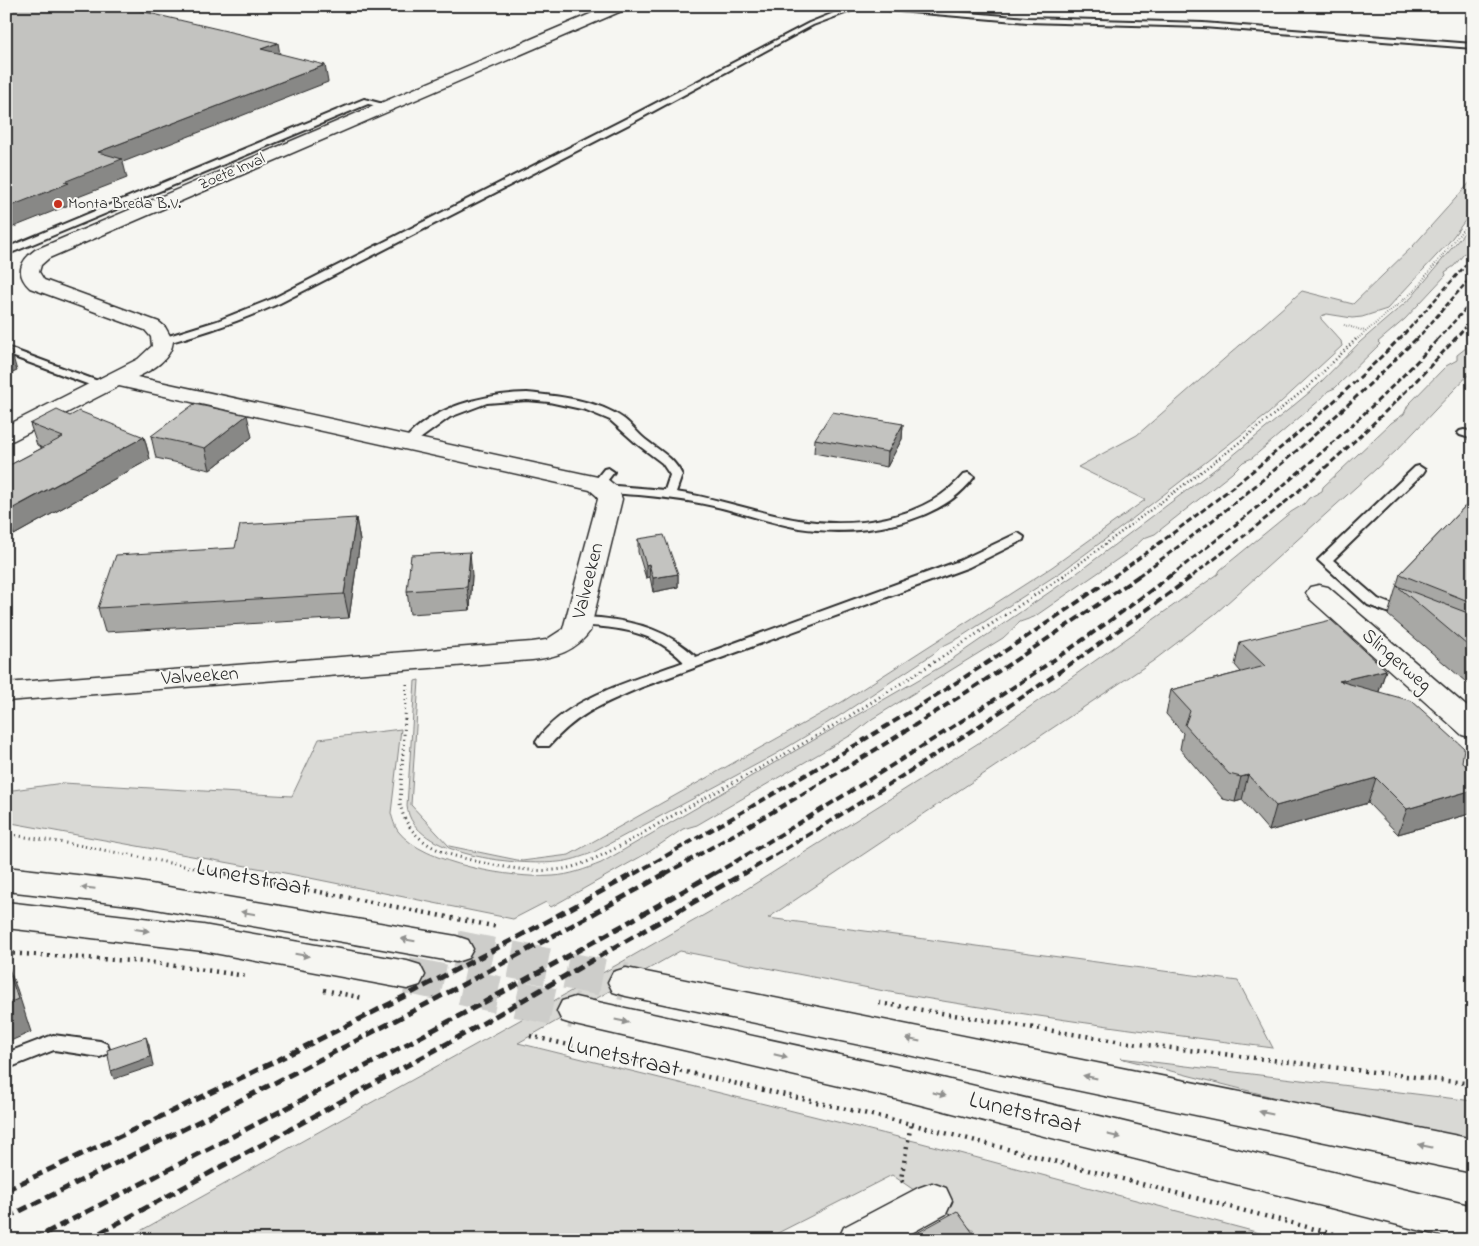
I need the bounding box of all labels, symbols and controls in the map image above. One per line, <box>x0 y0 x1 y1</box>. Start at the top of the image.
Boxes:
street label: Zoete Inval <box>195 147 269 197</box>
place label: Monta Breda B.V. <box>68 192 181 216</box>
marker: Monta Breda B.V. <box>52 198 64 210</box>
street label: Valveeken <box>565 540 612 623</box>
street label: Slingerweg <box>1354 622 1438 701</box>
street label: Valveeken <box>159 660 240 694</box>
street label: Lunetstraat <box>193 851 313 907</box>
one-way arrow <box>79 884 95 892</box>
one-way arrow <box>240 908 256 916</box>
one-way arrow <box>134 926 150 934</box>
one-way arrow <box>400 936 416 944</box>
one-way arrow <box>295 952 311 960</box>
one-way arrow <box>615 1017 630 1025</box>
street label: Lunetstraat <box>563 1028 683 1088</box>
one-way arrow <box>905 1036 921 1044</box>
one-way arrow <box>774 1052 789 1060</box>
one-way arrow <box>1081 1072 1097 1080</box>
street label: Lunetstraat <box>965 1083 1085 1145</box>
one-way arrow <box>931 1090 947 1098</box>
one-way arrow <box>1258 1109 1273 1117</box>
one-way arrow <box>1106 1132 1122 1140</box>
one-way arrow <box>1417 1141 1433 1149</box>

